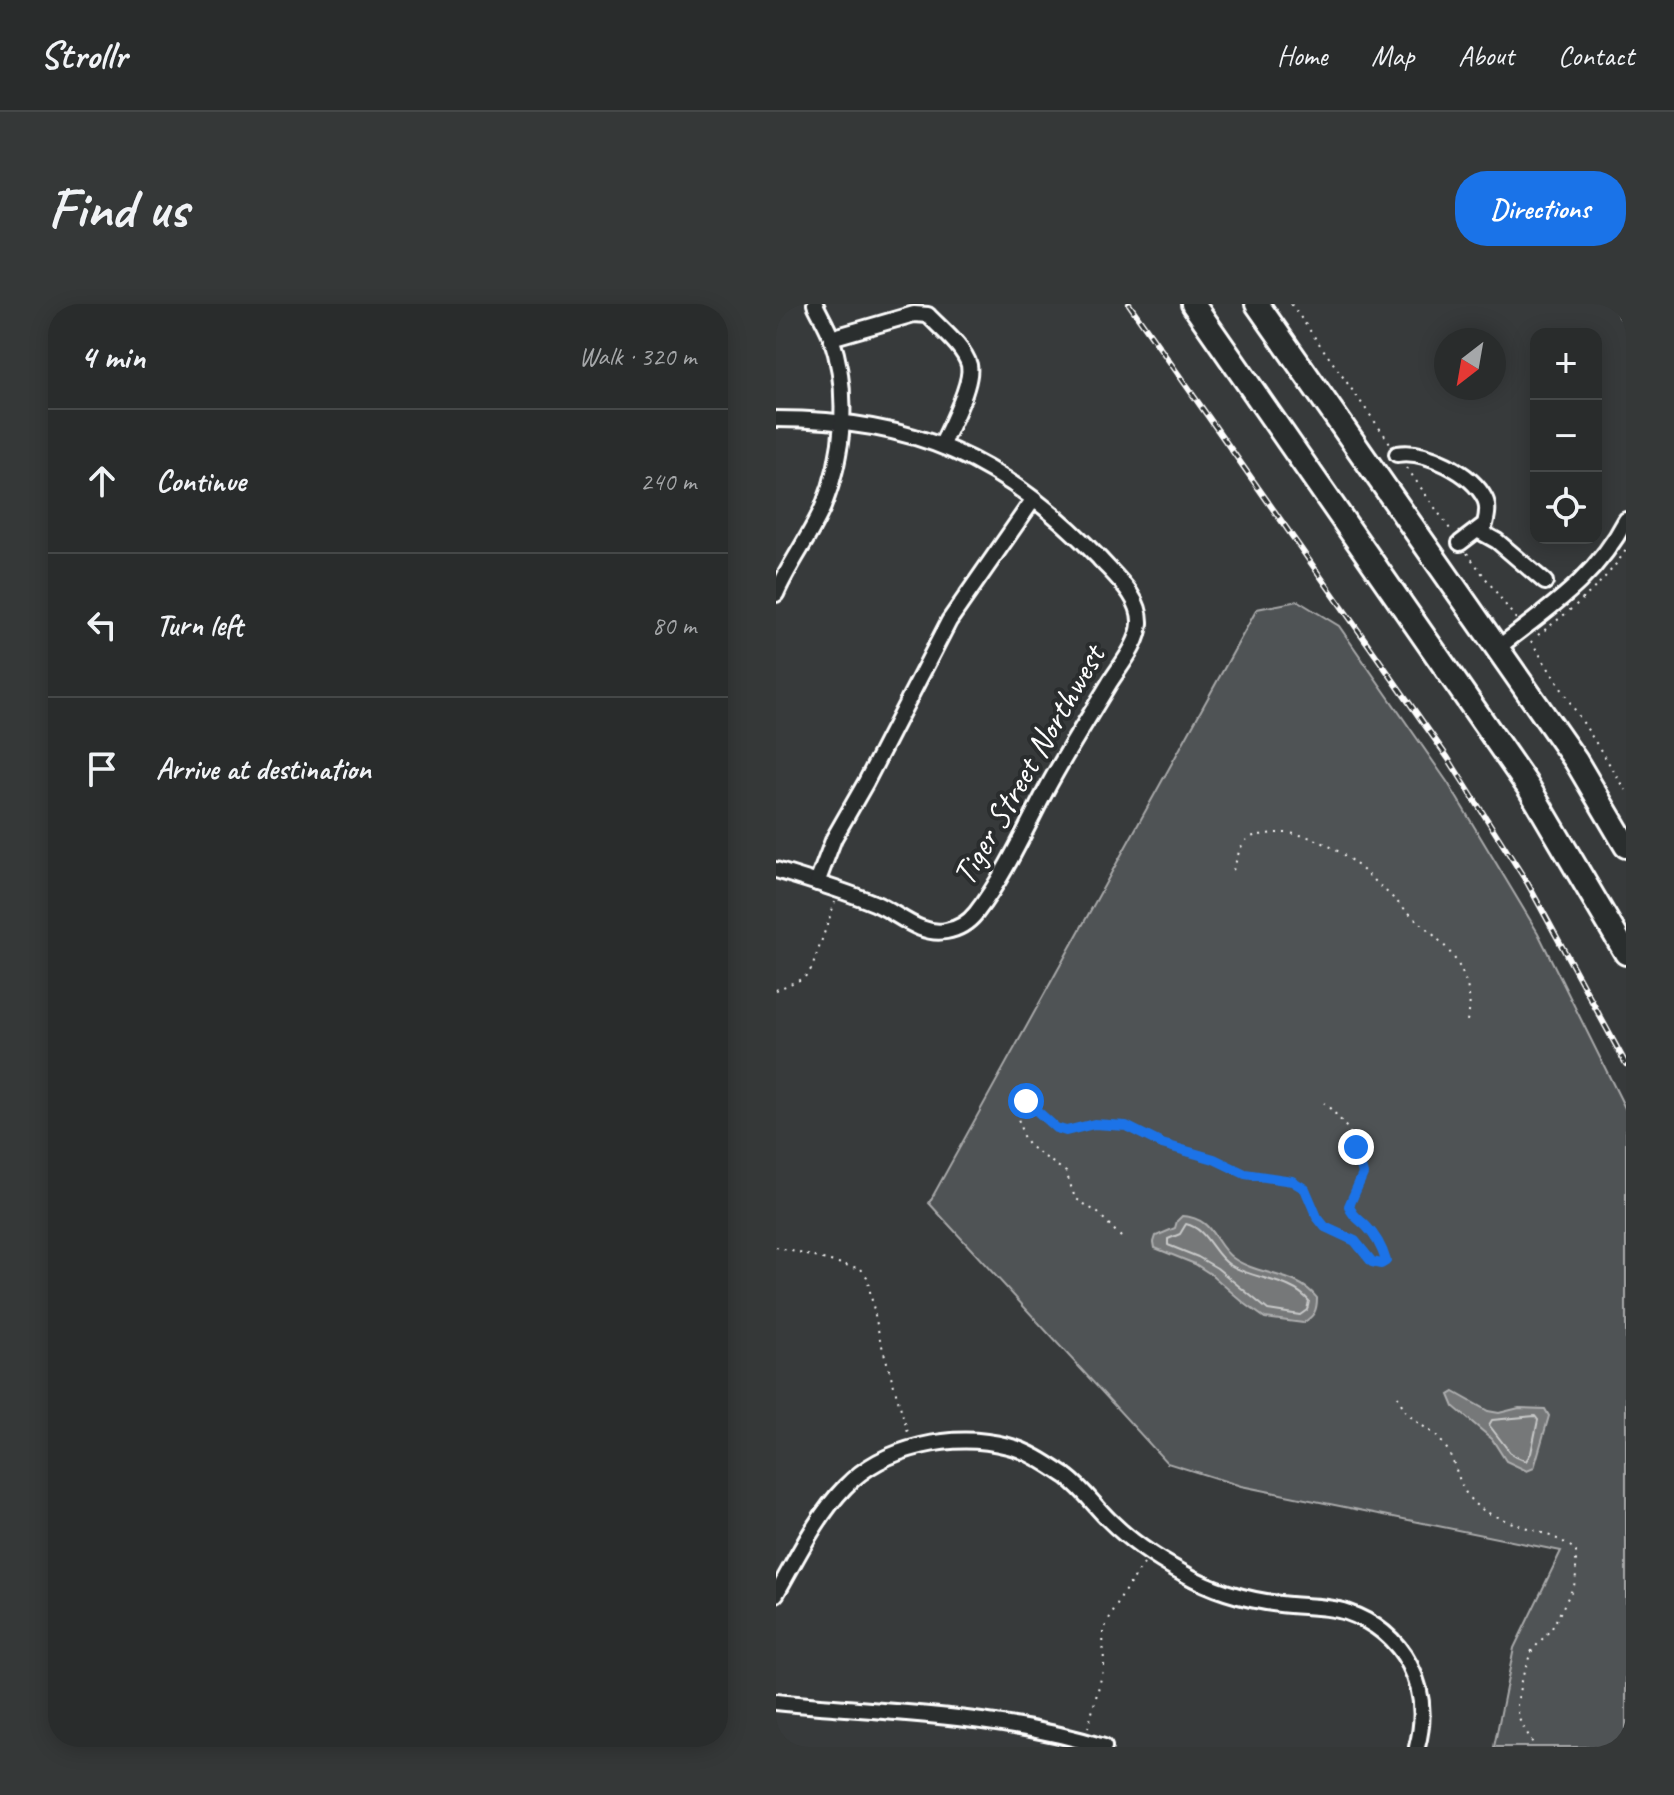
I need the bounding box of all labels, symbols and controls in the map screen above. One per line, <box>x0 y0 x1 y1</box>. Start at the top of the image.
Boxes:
text: Strollr <box>40 32 127 79</box>
text: Home <box>1277 38 1327 73</box>
text: Map <box>1371 38 1414 73</box>
text: About <box>1458 38 1514 73</box>
text: Contact <box>1558 38 1634 73</box>
button: Directions <box>1455 171 1626 246</box>
text: Find us <box>48 173 188 244</box>
north arrow <box>1434 328 1506 400</box>
map controls <box>1530 328 1602 544</box>
button: + <box>1530 328 1602 400</box>
text: 4 min <box>80 335 145 378</box>
text: Walk · 320 m <box>579 340 696 373</box>
button: − <box>1530 400 1602 472</box>
icon: ahead <box>80 459 124 503</box>
text: Continue <box>156 462 246 500</box>
text: 240 m <box>640 465 696 498</box>
button: locate <box>1530 472 1602 544</box>
icon: left <box>80 603 124 647</box>
text: Turn left <box>156 606 243 644</box>
text: 80 m <box>652 609 696 642</box>
street label: Tiger Street Northwest <box>942 634 1116 893</box>
icon: arrive <box>80 747 124 791</box>
text: Arrive at destination <box>156 750 371 788</box>
route start <box>1008 1083 1044 1119</box>
route end <box>1338 1129 1374 1165</box>

